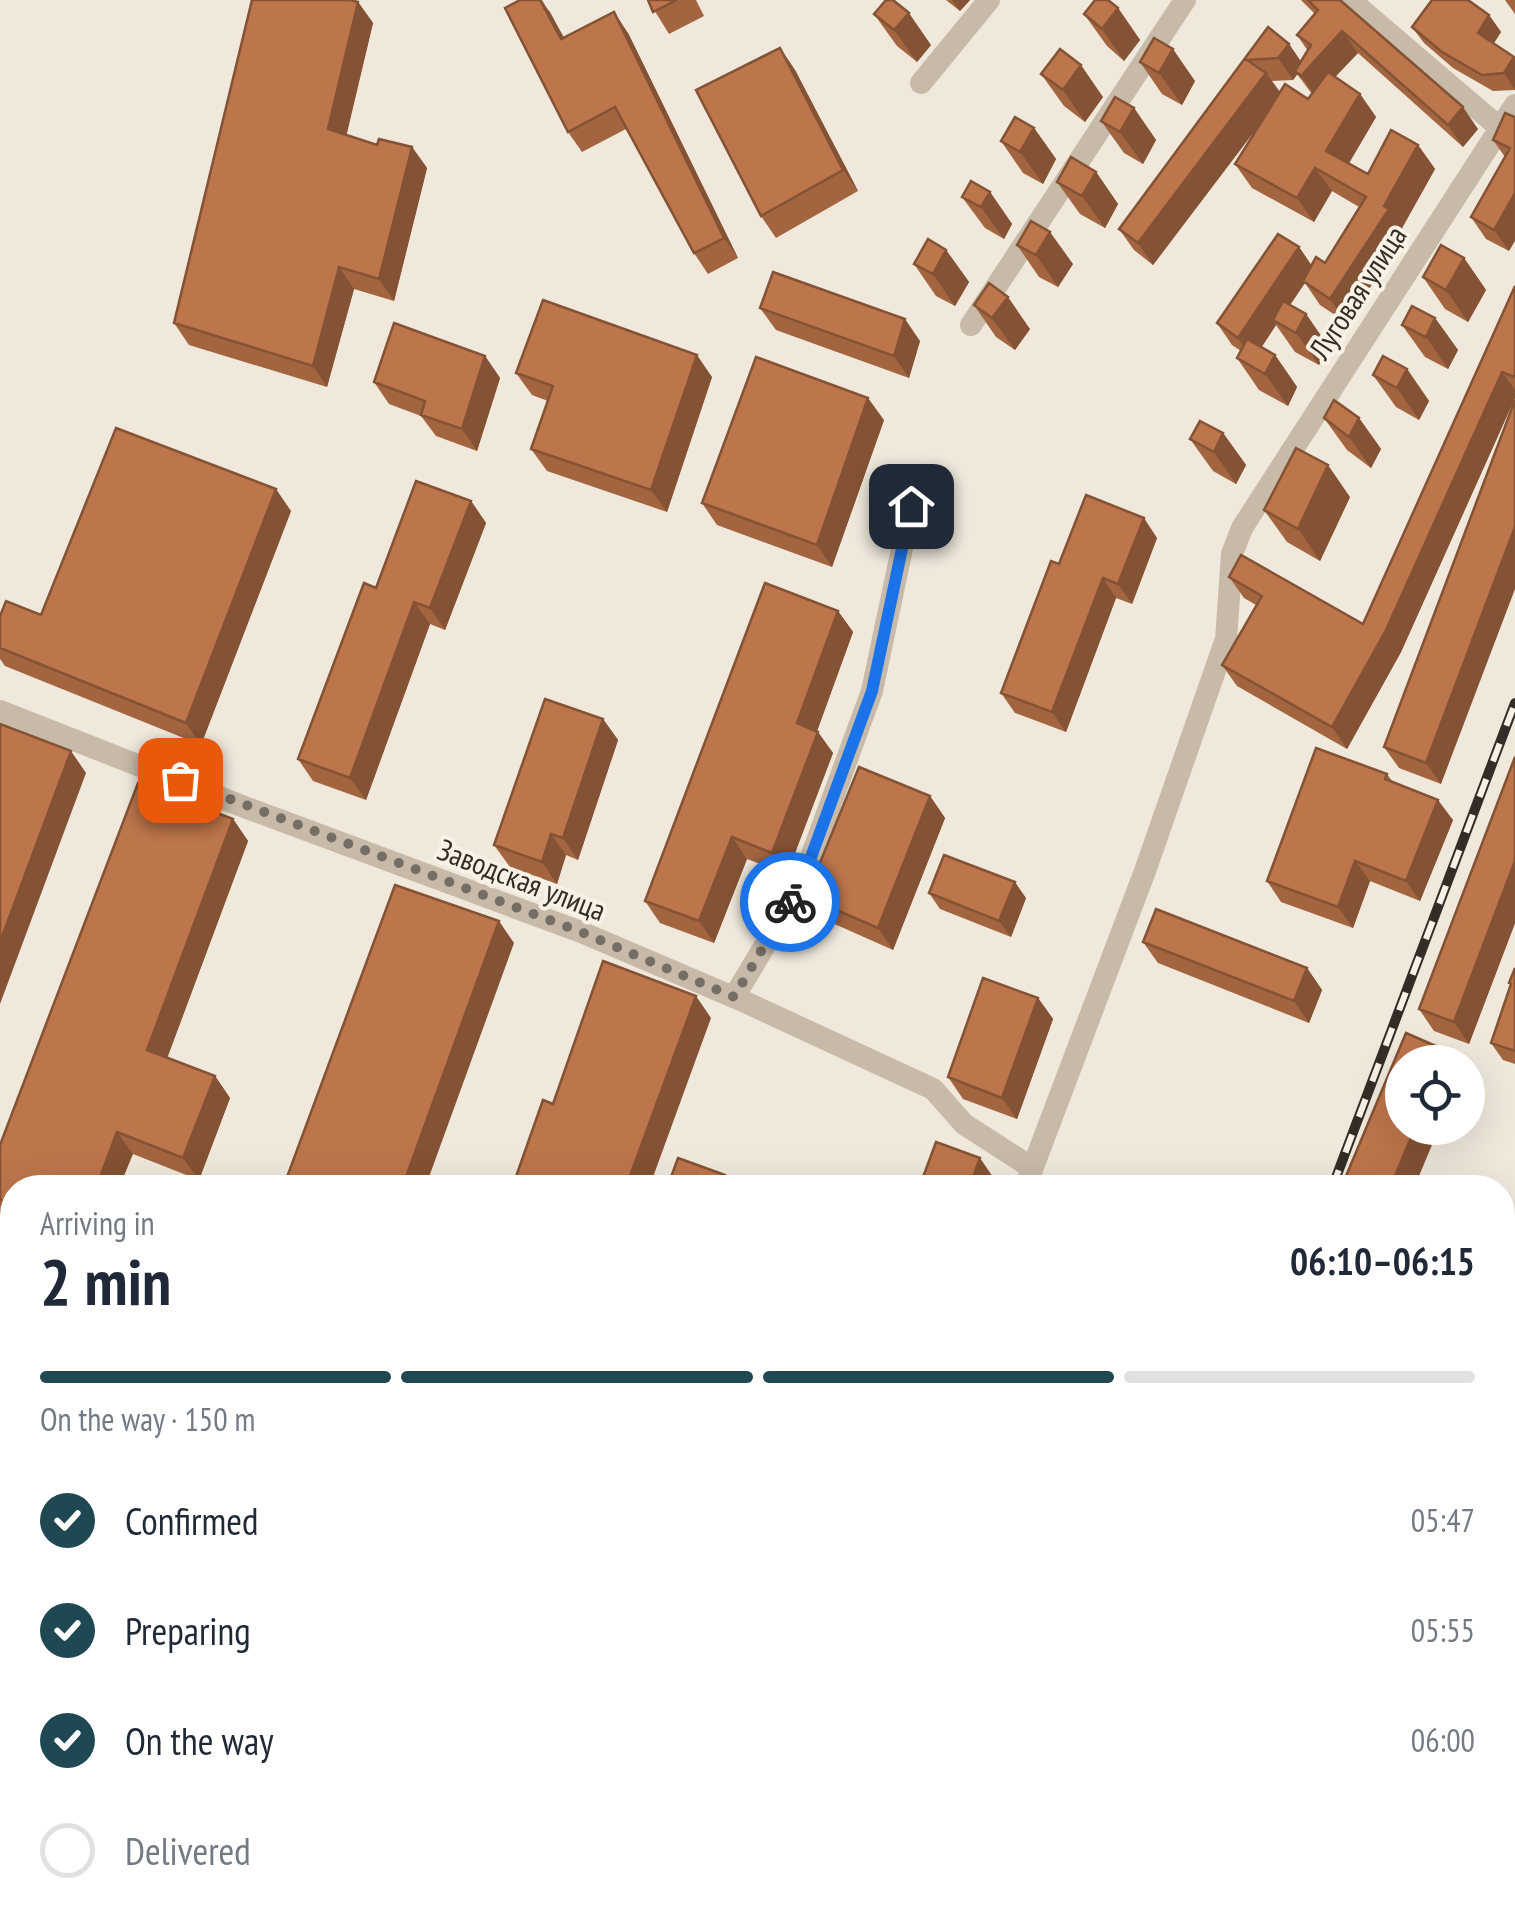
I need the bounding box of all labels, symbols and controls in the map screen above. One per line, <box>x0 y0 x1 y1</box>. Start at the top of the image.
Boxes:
street label: Луговая улица <box>1299 218 1415 367</box>
pin <box>869 464 954 549</box>
icon: home <box>884 479 939 534</box>
pin <box>138 738 223 823</box>
icon: bag <box>153 753 208 808</box>
street label: Заводская улица <box>432 829 612 929</box>
courier <box>740 852 840 952</box>
icon: bike <box>763 875 818 930</box>
map controls <box>1385 1045 1485 1145</box>
button: locate <box>1385 1045 1485 1145</box>
text: Arriving in <box>40 1202 155 1244</box>
text: 06:10–06:15 <box>1290 1236 1475 1285</box>
text: 2 min <box>40 1239 171 1323</box>
text: On the way · 150 m <box>40 1398 255 1440</box>
icon: check <box>40 1493 95 1548</box>
text: Confirmed <box>125 1496 258 1545</box>
text: 05:47 <box>1411 1499 1475 1541</box>
icon: check <box>40 1603 95 1658</box>
text: Preparing <box>125 1606 251 1655</box>
text: 05:55 <box>1411 1609 1475 1651</box>
icon: check <box>40 1713 95 1768</box>
text: On the way <box>125 1716 273 1765</box>
text: 06:00 <box>1411 1719 1475 1761</box>
text: Delivered <box>125 1826 251 1875</box>

